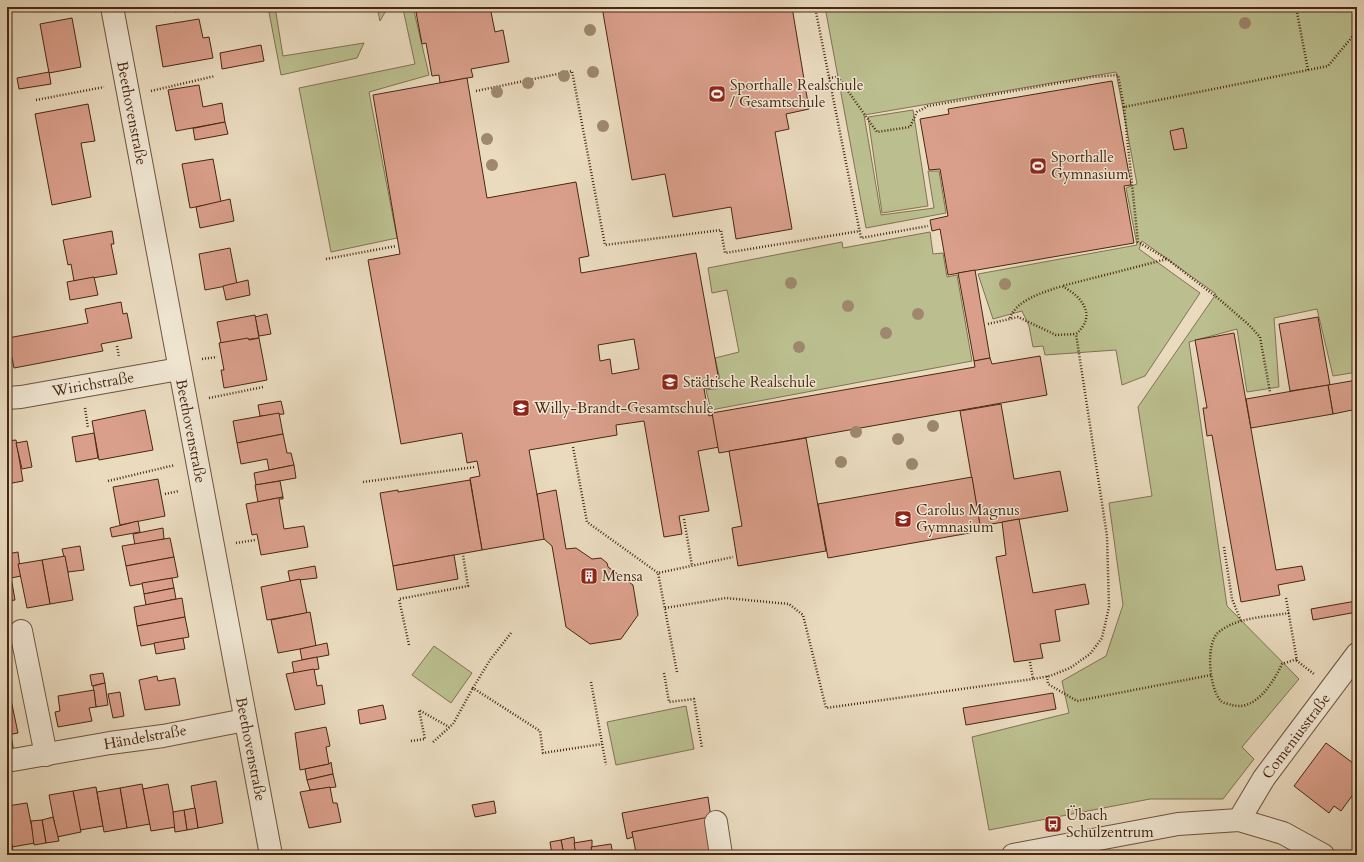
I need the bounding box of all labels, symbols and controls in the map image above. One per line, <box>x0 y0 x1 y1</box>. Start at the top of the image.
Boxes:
street label: Beethovenstraße <box>112 59 152 167</box>
place label: Sporthalle Realschule / Gesamtschule <box>730 75 864 112</box>
sports icon: Sporthalle Realschule / Gesamtschule <box>707 84 727 104</box>
place label: Sporthalle Gymnasium <box>1051 147 1129 184</box>
sports icon: Sporthalle Gymnasium <box>1028 156 1048 176</box>
street label: Wirichstraße <box>49 367 136 401</box>
school or university icon: Städtische Realschule <box>660 372 680 392</box>
place label: Städtische Realschule <box>683 372 816 392</box>
street label: Beethovenstraße <box>171 377 211 485</box>
school or university icon: Willy-Brandt-Gesamtschule <box>511 398 531 418</box>
place label: Willy-Brandt-Gesamtschule <box>533 398 714 418</box>
place label: Carolus Magnus Gymnasium <box>916 500 1019 537</box>
school or university icon: Carolus Magnus Gymnasium <box>893 509 913 529</box>
building icon: Mensa <box>579 566 599 586</box>
place label: Mensa <box>602 566 643 586</box>
street label: Comeniusstraße <box>1257 689 1335 783</box>
street label: Beethovenstraße <box>231 695 271 803</box>
street label: Händelstraße <box>102 720 188 754</box>
place label: Übach Schulzentrum <box>1066 805 1154 842</box>
bus stop icon: Übach Schulzentrum <box>1043 814 1063 834</box>

